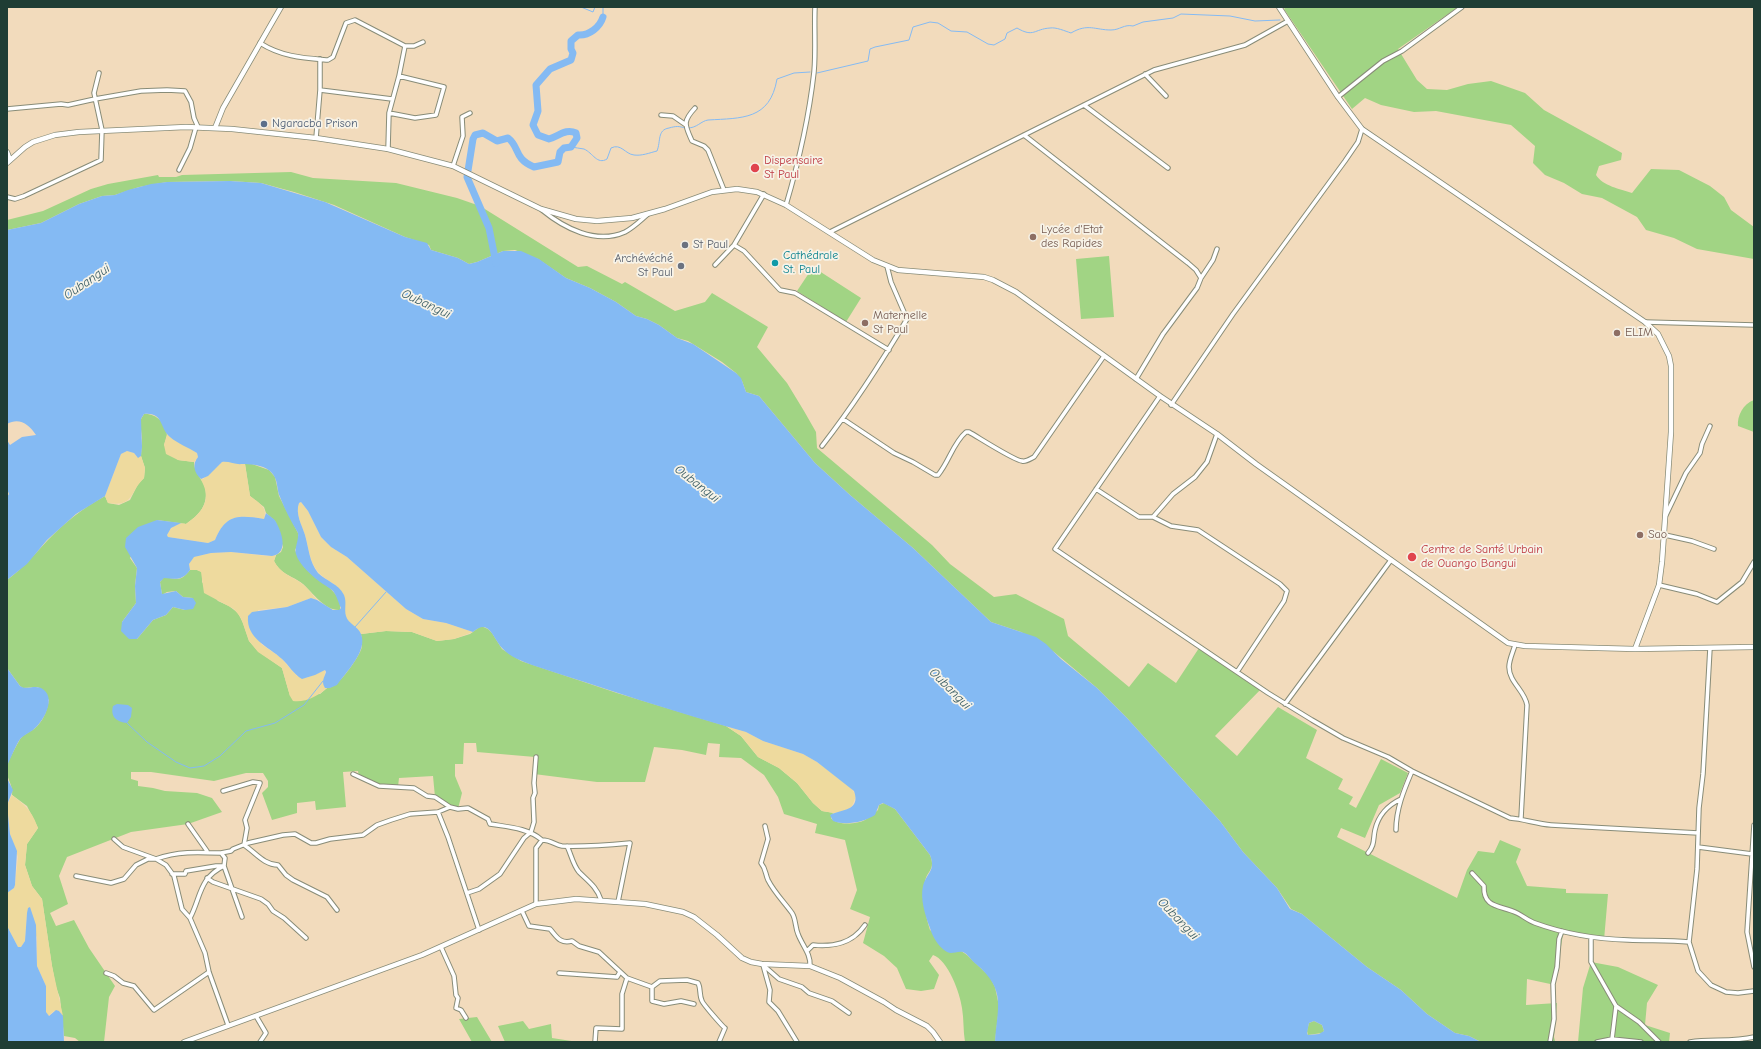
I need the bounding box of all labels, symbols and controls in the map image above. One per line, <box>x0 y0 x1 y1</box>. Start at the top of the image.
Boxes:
place label: Ngaracba Prison <box>272 117 358 131</box>
marker: Ngaracba Prison <box>259 119 269 129</box>
place label: Dispensaire St Paul <box>764 154 823 182</box>
marker: Dispensaire St Paul <box>749 162 761 174</box>
place label: Lycée d'Etat des Rapides <box>1041 223 1103 251</box>
marker: Lycée d'Etat des Rapides <box>1028 232 1038 242</box>
place label: St Paul <box>693 238 728 252</box>
marker: St Paul <box>680 240 690 250</box>
place label: Cathédrale St. Paul <box>783 249 838 277</box>
place label: Archévéché St Paul <box>614 252 673 280</box>
marker: Cathédrale St. Paul <box>770 258 780 268</box>
water label: Oubangui <box>61 261 113 303</box>
marker: Archévéché St Paul <box>676 261 686 271</box>
water label: Oubangui <box>399 286 453 322</box>
place label: Maternelle St Paul <box>873 309 927 337</box>
marker: Maternelle St Paul <box>860 318 870 328</box>
place label: ELIM <box>1625 326 1653 340</box>
marker: ELIM <box>1612 328 1622 338</box>
water label: Oubangui <box>672 462 722 506</box>
place label: Sao <box>1648 528 1667 542</box>
marker: Sao <box>1635 530 1645 540</box>
place label: Centre de Santé Urbain de Ouango Bangui <box>1421 543 1543 571</box>
marker: Centre de Santé Urbain de Ouango Bangui <box>1406 551 1418 563</box>
water label: Oubangui <box>926 665 974 713</box>
water label: Oubangui <box>1154 895 1202 943</box>

